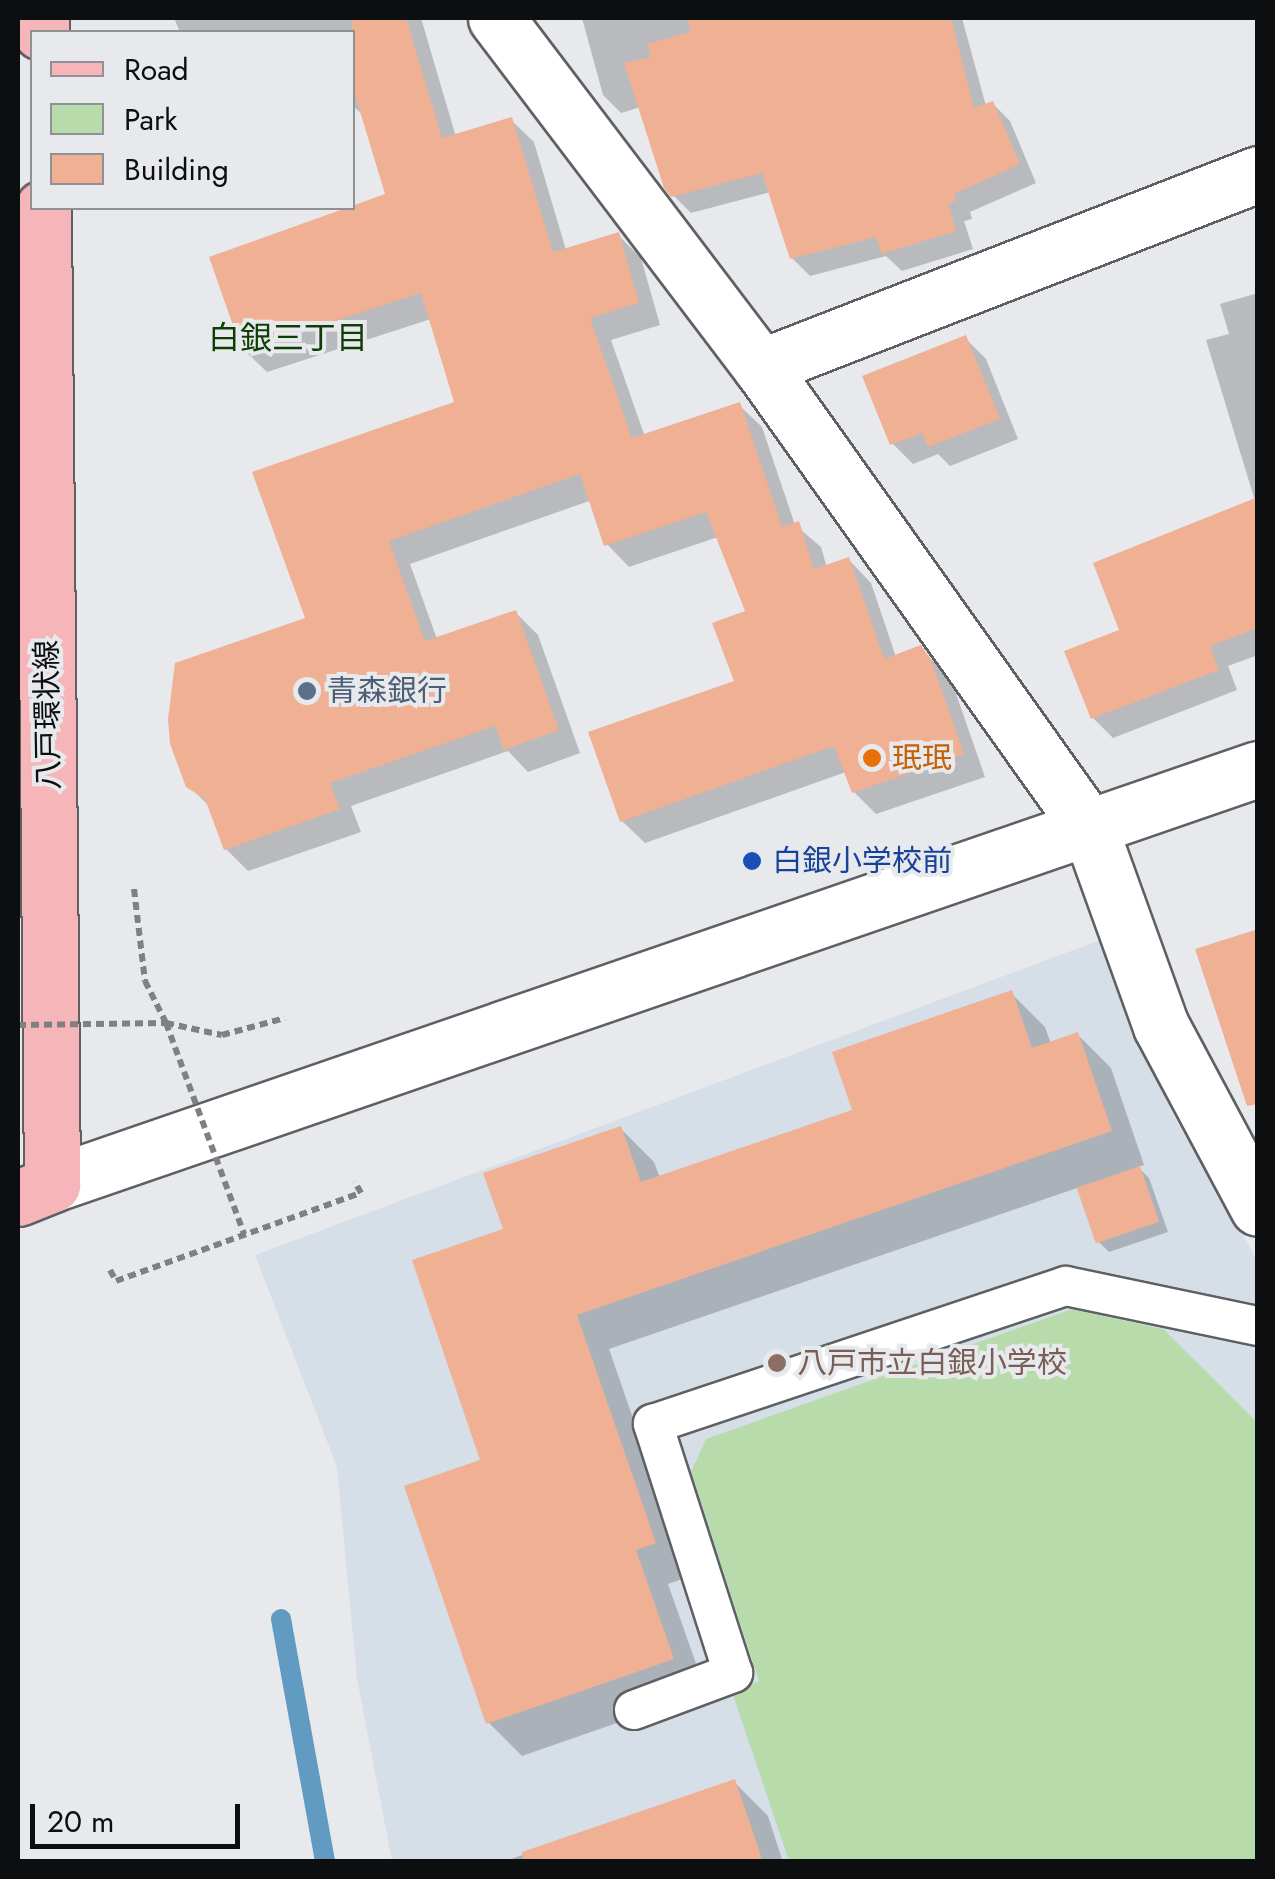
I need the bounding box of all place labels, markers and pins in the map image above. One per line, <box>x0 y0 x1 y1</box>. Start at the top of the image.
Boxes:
place label: 青森銀行 <box>327 673 447 709</box>
marker: 青森銀行 <box>296 680 318 702</box>
place label: 珉珉 <box>892 740 952 776</box>
marker: 珉珉 <box>861 747 883 769</box>
place label: 白銀小学校前 <box>772 843 952 879</box>
marker: 白銀小学校前 <box>741 850 763 872</box>
place label: 八戸市立白銀小学校 <box>797 1345 1067 1381</box>
marker: 八戸市立白銀小学校 <box>766 1352 788 1374</box>

